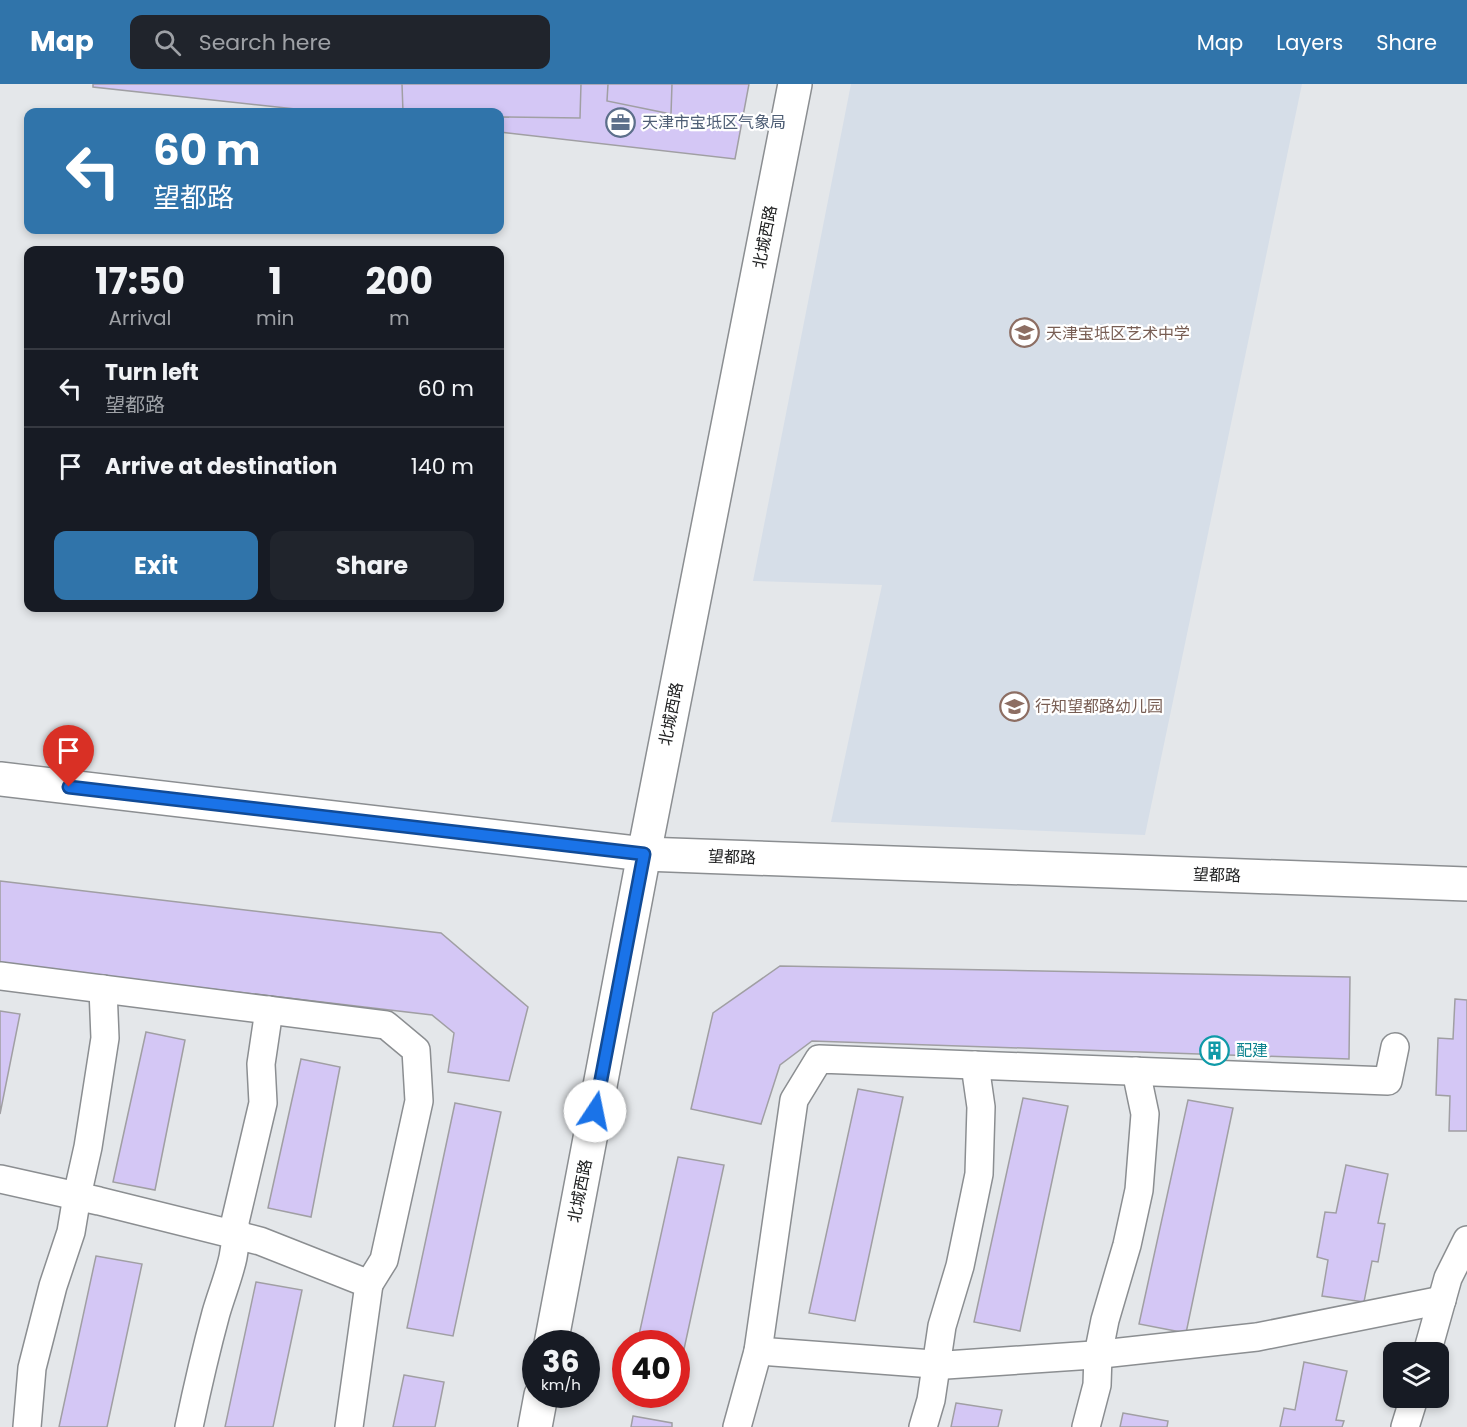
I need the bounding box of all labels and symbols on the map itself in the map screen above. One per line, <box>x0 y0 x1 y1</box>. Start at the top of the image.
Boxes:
office icon: 天津市宝坻区气象局 <box>605 106 637 138</box>
place label: 天津市宝坻区气象局 <box>642 111 786 134</box>
street label: 北城西路 <box>748 203 782 271</box>
school or university icon: 天津宝坻区艺术中学 <box>1009 317 1041 349</box>
place label: 天津宝坻区艺术中学 <box>1046 322 1190 345</box>
street label: 北城西路 <box>654 680 688 748</box>
school or university icon: 行知望都路幼儿园 <box>998 690 1030 722</box>
place label: 行知望都路幼儿园 <box>1035 695 1163 718</box>
pin <box>43 725 94 787</box>
street label: 望都路 <box>708 845 756 869</box>
street label: 望都路 <box>1193 863 1241 887</box>
building icon: 配建 <box>1199 1034 1231 1066</box>
place label: 配建 <box>1236 1039 1268 1062</box>
position arrow <box>563 1079 627 1143</box>
street label: 北城西路 <box>563 1157 597 1225</box>
speed limit sign: 40 <box>612 1330 690 1408</box>

